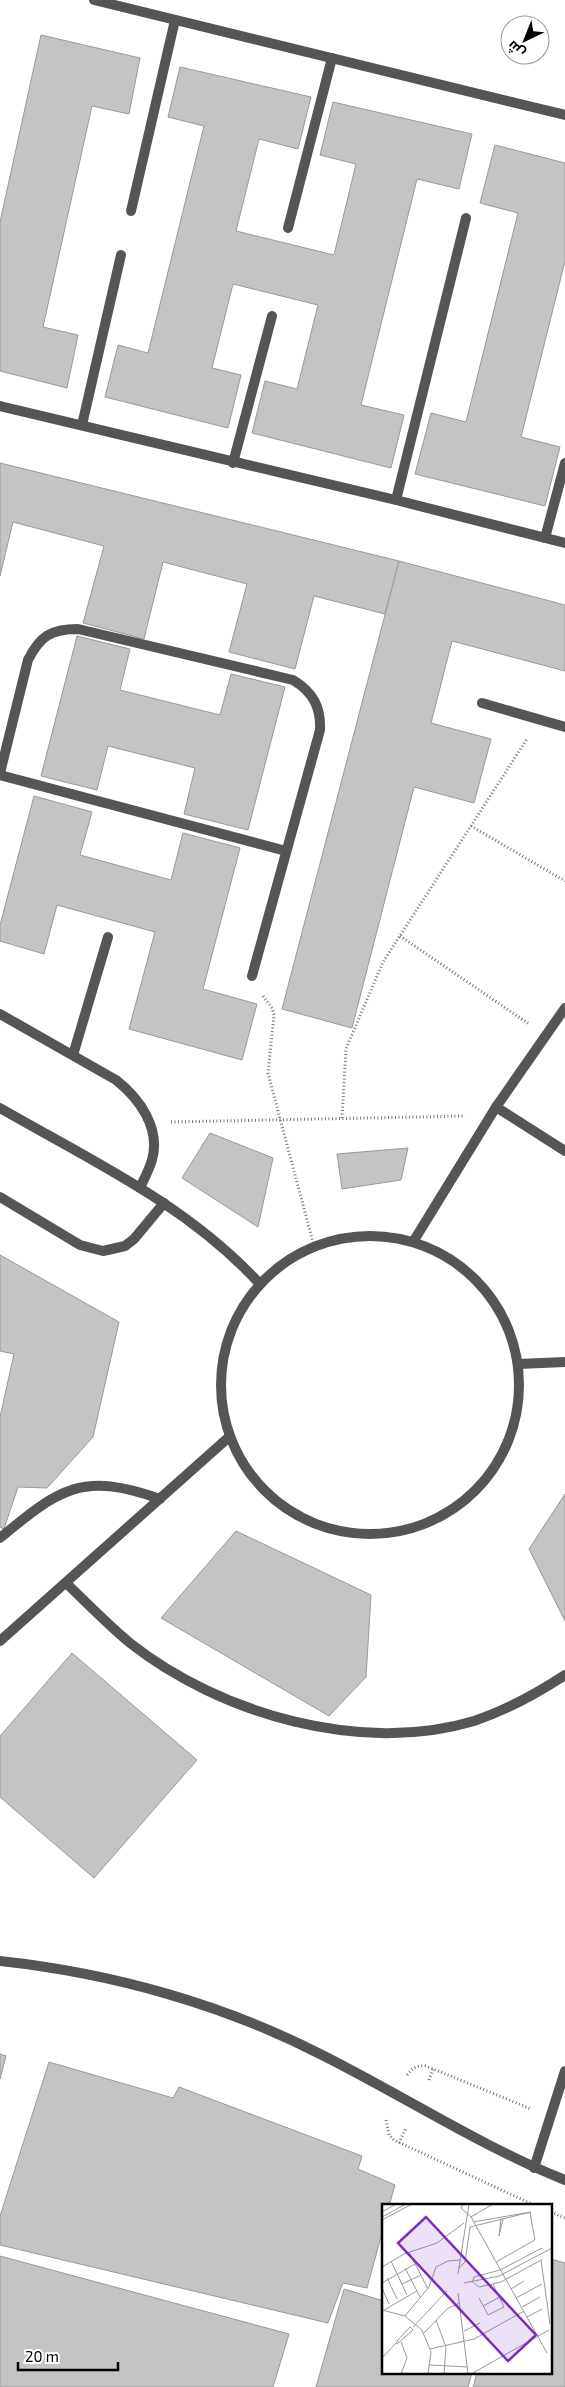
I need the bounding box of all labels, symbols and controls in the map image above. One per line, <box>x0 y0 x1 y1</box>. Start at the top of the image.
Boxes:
north arrow <box>500 15 550 65</box>
text: ش <box>503 37 529 62</box>
inset map <box>382 2204 552 2374</box>
scale bar <box>18 2340 118 2372</box>
text: 20 m <box>25 2347 59 2365</box>

